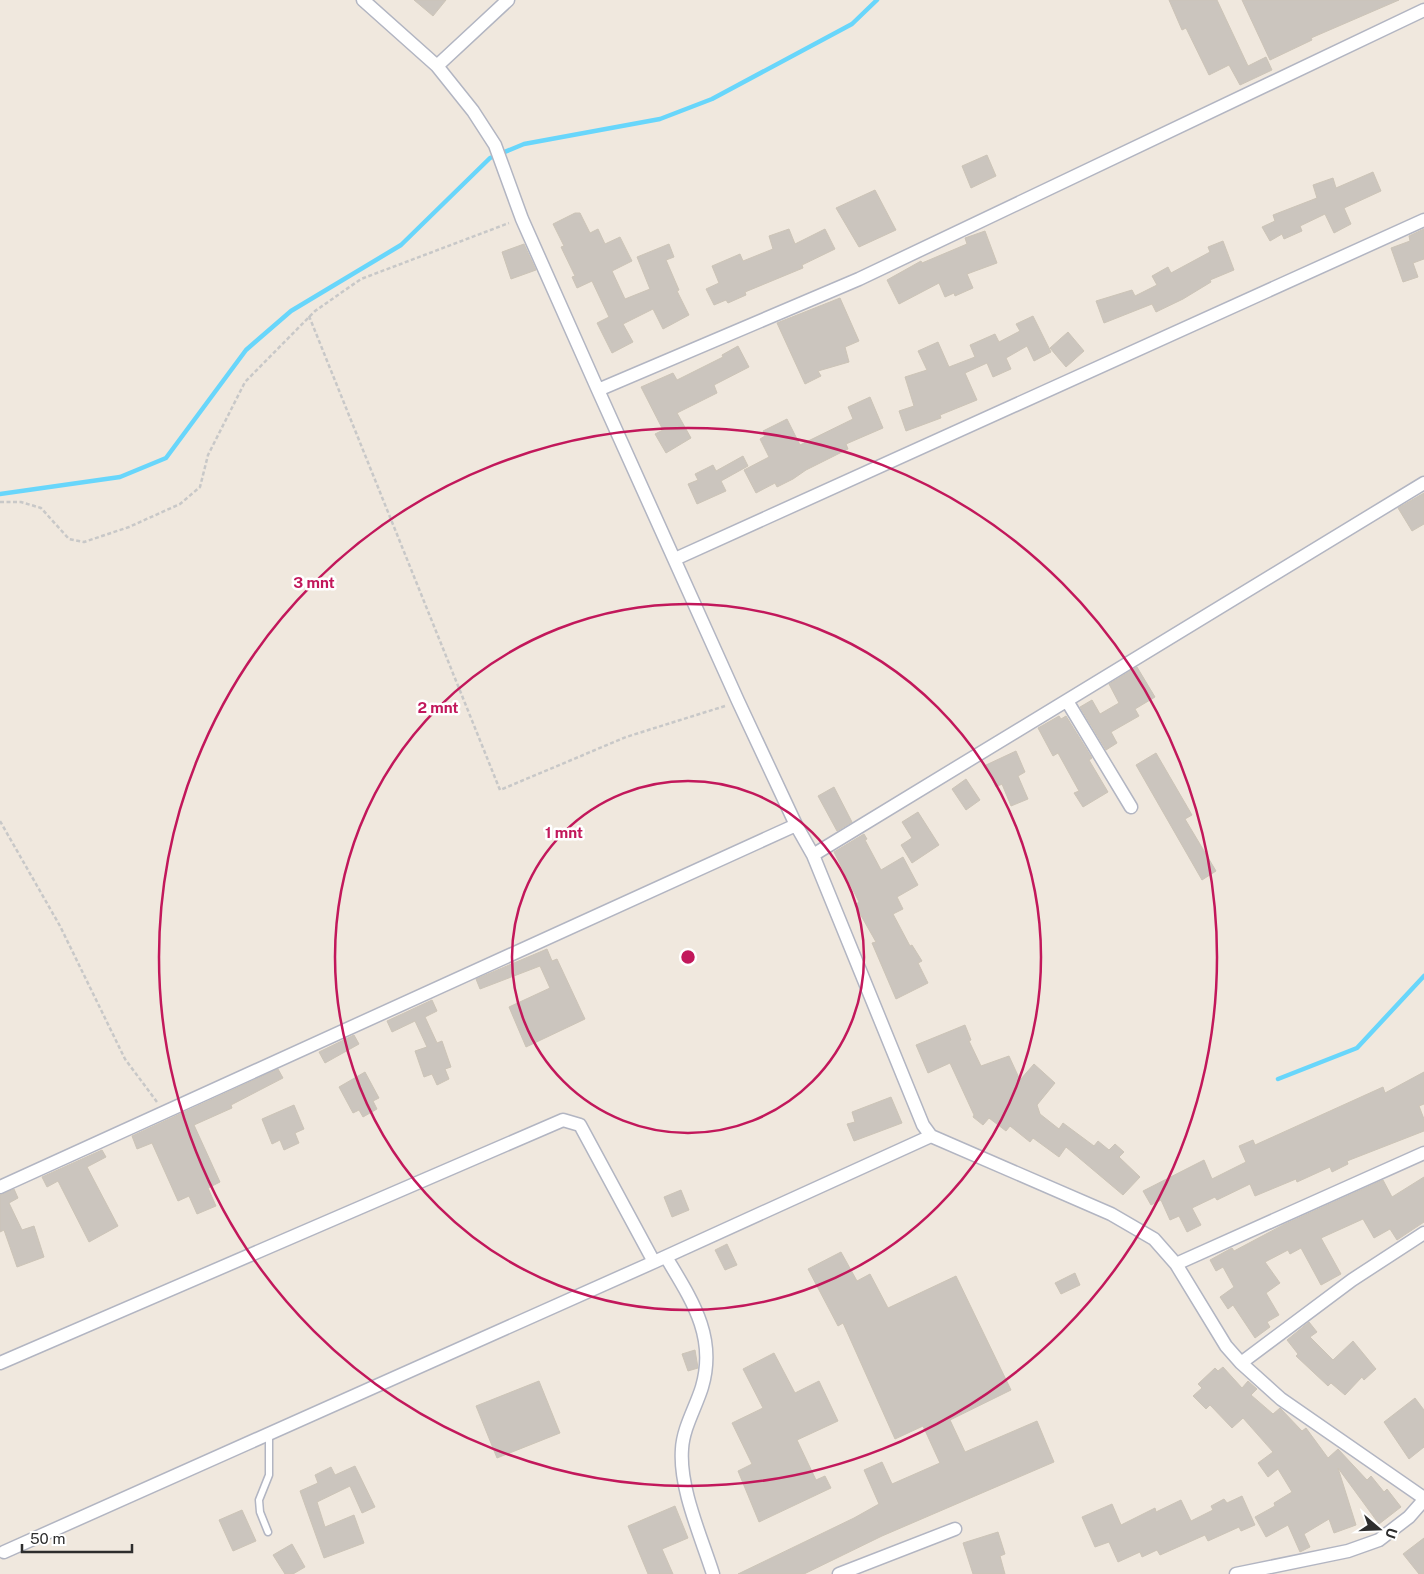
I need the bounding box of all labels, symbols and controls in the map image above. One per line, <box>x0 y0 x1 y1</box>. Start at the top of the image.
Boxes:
text: 3 mnt <box>293 574 335 591</box>
text: 2 mnt <box>417 699 459 716</box>
text: 1 mnt <box>545 824 583 841</box>
centre of rings <box>679 948 697 966</box>
north arrow <box>1354 1504 1404 1554</box>
scale bar <box>22 1522 132 1554</box>
text: U <box>1382 1526 1401 1541</box>
text: 50 m <box>30 1530 65 1547</box>

